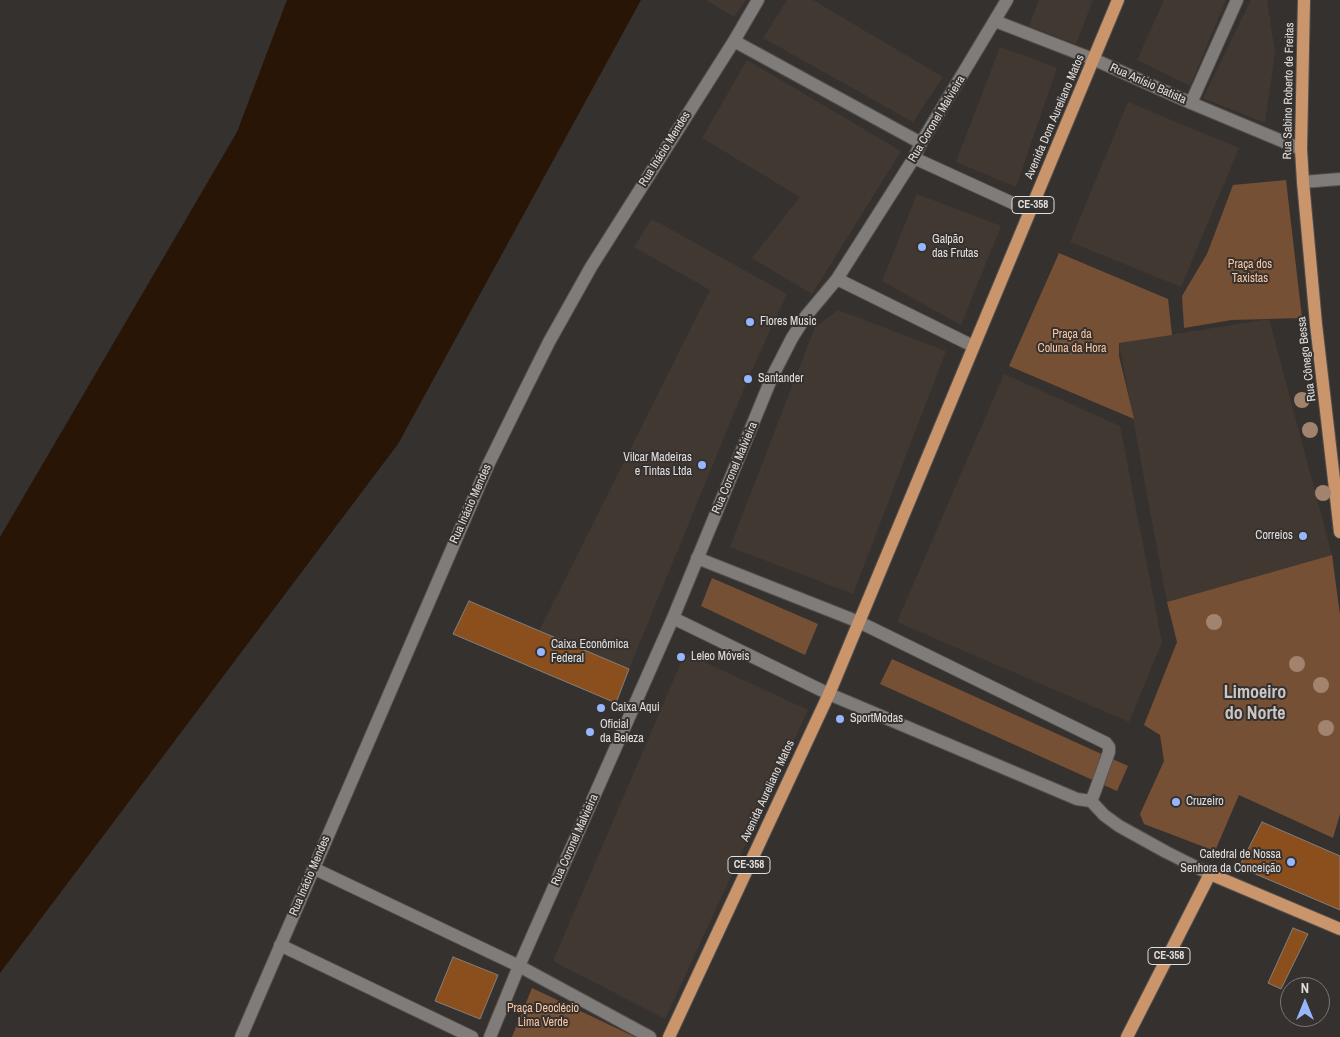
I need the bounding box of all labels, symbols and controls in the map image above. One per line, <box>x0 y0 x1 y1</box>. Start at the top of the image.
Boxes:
street label: Rua Sabino Roberto de Freitas <box>1281 23 1297 159</box>
street label: Avenida Dom Aureliano Matos <box>1022 53 1088 181</box>
street label: Rua Anísio Batista <box>1108 61 1188 107</box>
street label: Rua Coronel Malvieira <box>905 73 969 165</box>
street label: Rua Inácio Mendes <box>636 109 694 189</box>
road number: CE-358 <box>1012 196 1054 214</box>
place label: Galpão das Frutas <box>932 233 978 261</box>
marker: Galpão das Frutas <box>916 241 928 253</box>
park label: Praça dos Taxistas <box>1228 258 1272 286</box>
place label: Flores Music <box>760 315 816 329</box>
marker: Flores Music <box>744 316 756 328</box>
street label: Rua Cônego Bessa <box>1295 316 1319 402</box>
park label: Praça da Coluna da Hora <box>1038 328 1106 356</box>
place label: Santander <box>758 372 803 386</box>
marker: Santander <box>742 373 754 385</box>
street label: Rua Coronel Malvieira <box>709 420 761 516</box>
place label: Vilcar Madeiras e Tintas Ltda <box>623 451 692 479</box>
marker: Vilcar Madeiras e Tintas Ltda <box>696 459 708 471</box>
street label: Rua Inácio Mendes <box>447 462 495 546</box>
place label: Correios <box>1255 529 1293 543</box>
marker: Correios <box>1297 530 1309 542</box>
place label: Caixa Econômica Federal <box>551 638 629 666</box>
marker: Caixa Econômica Federal <box>535 646 547 658</box>
place label: Leleo Móveis <box>691 650 750 664</box>
marker: Leleo Móveis <box>675 651 687 663</box>
district label: Limoeiro do Norte <box>1224 682 1286 724</box>
place label: Caixa Aqui <box>611 701 660 715</box>
marker: Caixa Aqui <box>595 702 607 714</box>
place label: SportModas <box>850 712 903 726</box>
marker: SportModas <box>834 713 846 725</box>
place label: Oficial da Beleza <box>600 718 644 746</box>
marker: Oficial da Beleza <box>584 726 596 738</box>
street label: Avenida Aureliano Matos <box>738 738 798 844</box>
street label: Rua Coronel Malvieira <box>548 792 602 888</box>
place label: Cruzeiro <box>1186 795 1224 809</box>
marker: Cruzeiro <box>1170 796 1182 808</box>
street label: Rua Inácio Mendes <box>287 834 333 918</box>
place label: Catedral de Nossa Senhora da Conceição <box>1180 848 1281 876</box>
road number: CE-358 <box>728 856 770 874</box>
marker: Catedral de Nossa Senhora da Conceição <box>1285 856 1297 868</box>
road number: CE-358 <box>1148 948 1190 964</box>
north arrow <box>1280 977 1330 1027</box>
text: N <box>1301 979 1309 997</box>
park label: Praça Deoclécio Lima Verde <box>507 1002 579 1030</box>

